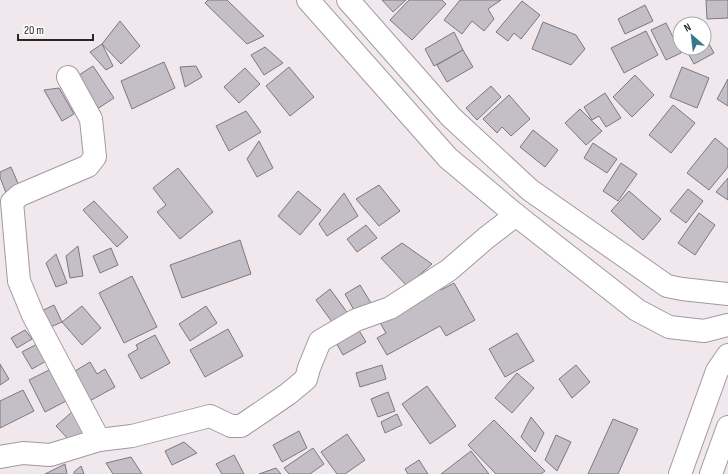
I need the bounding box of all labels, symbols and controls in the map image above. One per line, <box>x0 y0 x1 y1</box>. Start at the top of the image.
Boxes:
scale bar <box>18 16 93 42</box>
north arrow <box>672 16 712 56</box>
text: N <box>682 20 693 35</box>
text: 20 m <box>24 23 44 38</box>

